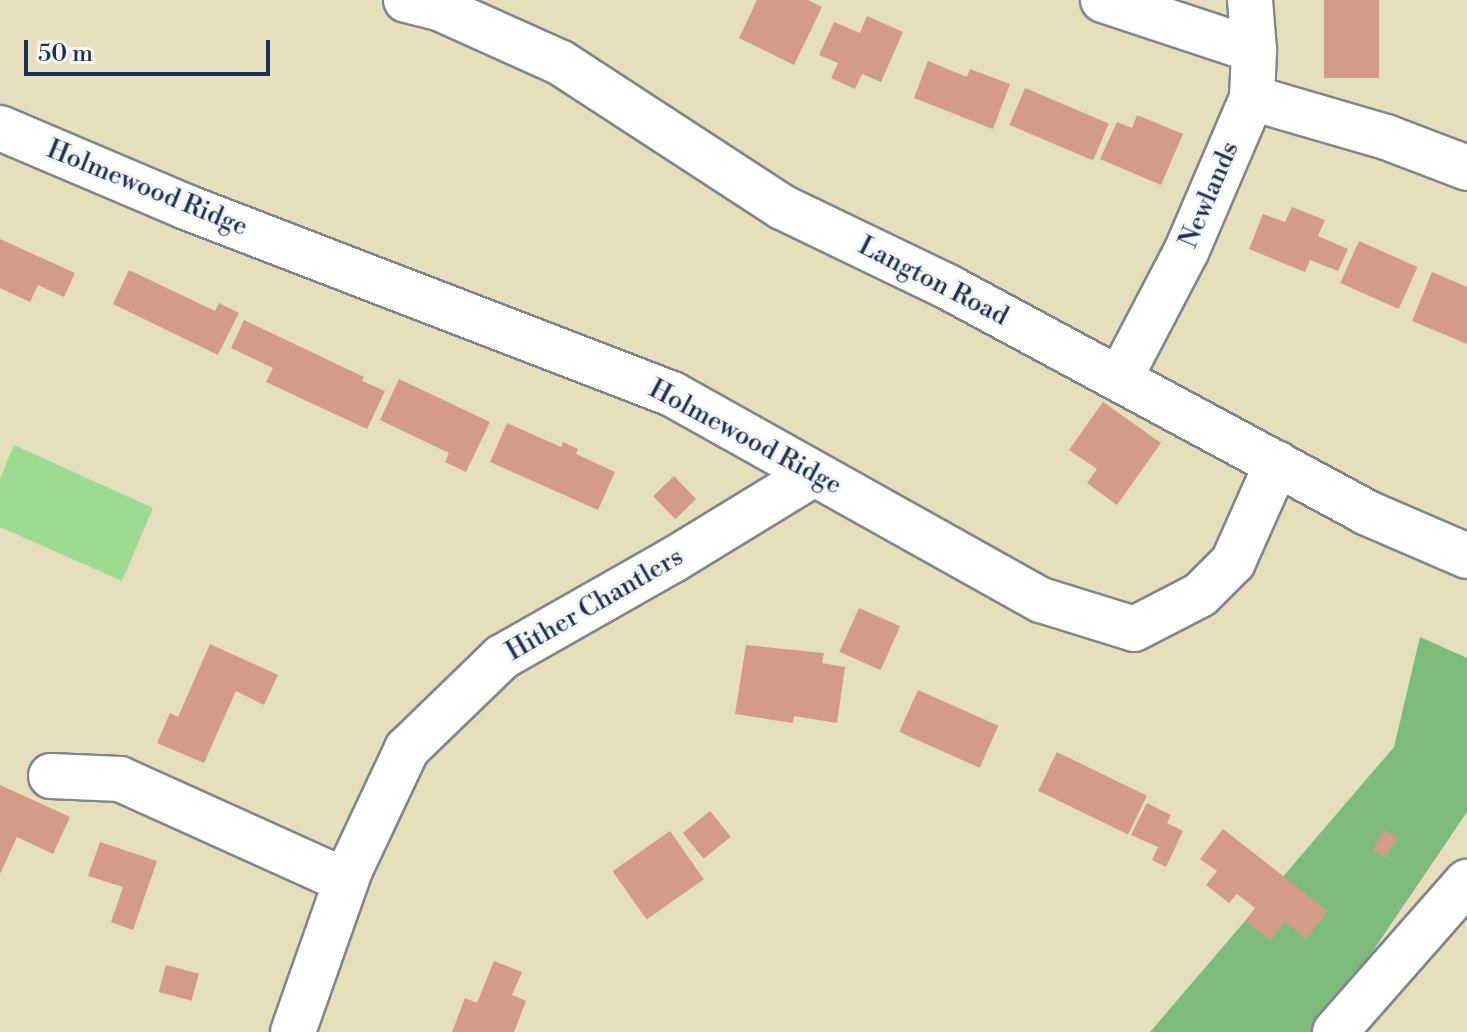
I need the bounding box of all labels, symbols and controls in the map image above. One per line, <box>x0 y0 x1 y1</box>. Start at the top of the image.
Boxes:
scale bar <box>28 24 274 74</box>
text: 50 m <box>38 39 93 69</box>
street label: Holmewood Ridge <box>42 135 252 243</box>
street label: Newlands <box>1174 137 1246 253</box>
street label: Langton Road <box>853 231 1013 333</box>
street label: Holmewood Ridge <box>643 374 847 502</box>
street label: Hither Chantlers <box>501 542 689 668</box>

